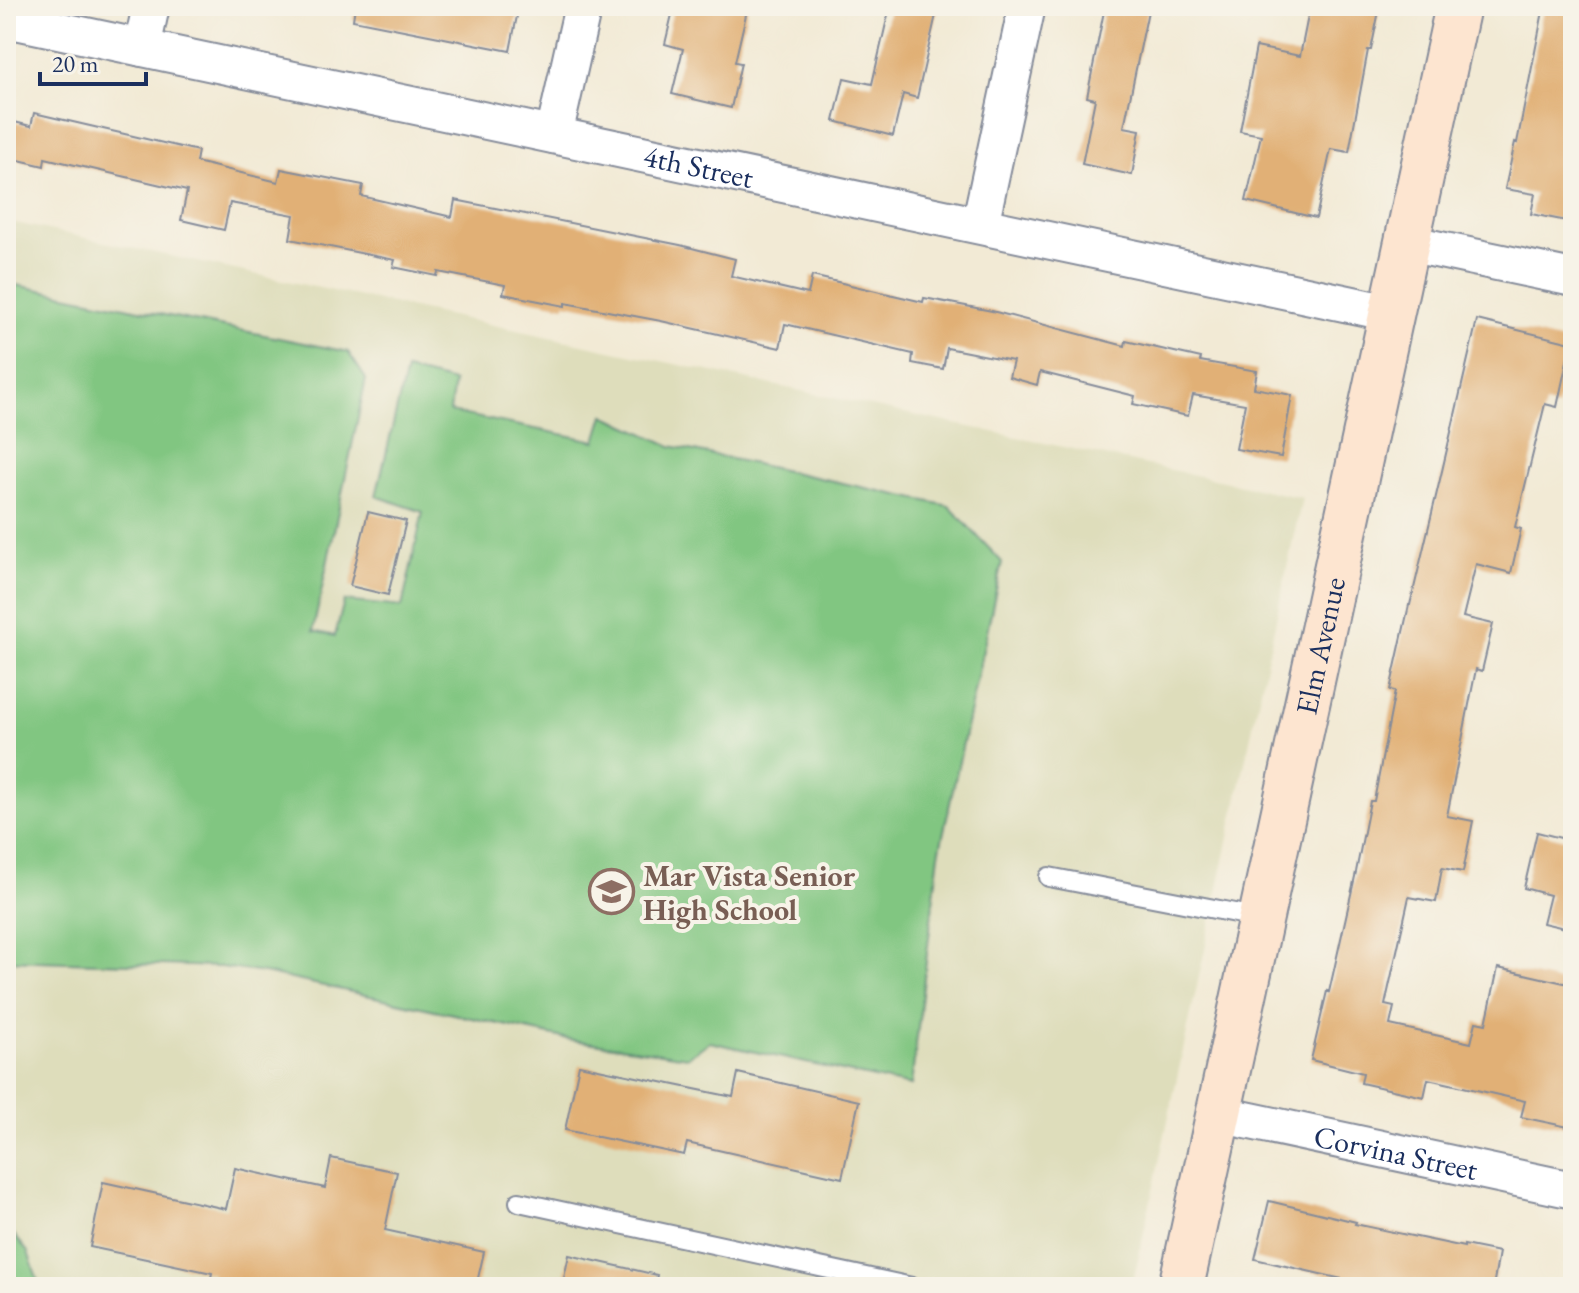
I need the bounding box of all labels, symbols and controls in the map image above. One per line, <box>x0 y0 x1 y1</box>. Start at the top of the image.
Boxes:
scale bar <box>40 36 146 86</box>
text: 20 m <box>52 48 99 79</box>
street label: 4th Street <box>640 135 758 197</box>
street label: Elm Avenue <box>1286 573 1353 718</box>
place label: Mar Vista Senior High School <box>643 856 856 929</box>
school or university icon: Mar Vista Senior High School <box>588 868 636 916</box>
street label: Corvina Street <box>1310 1116 1482 1189</box>

